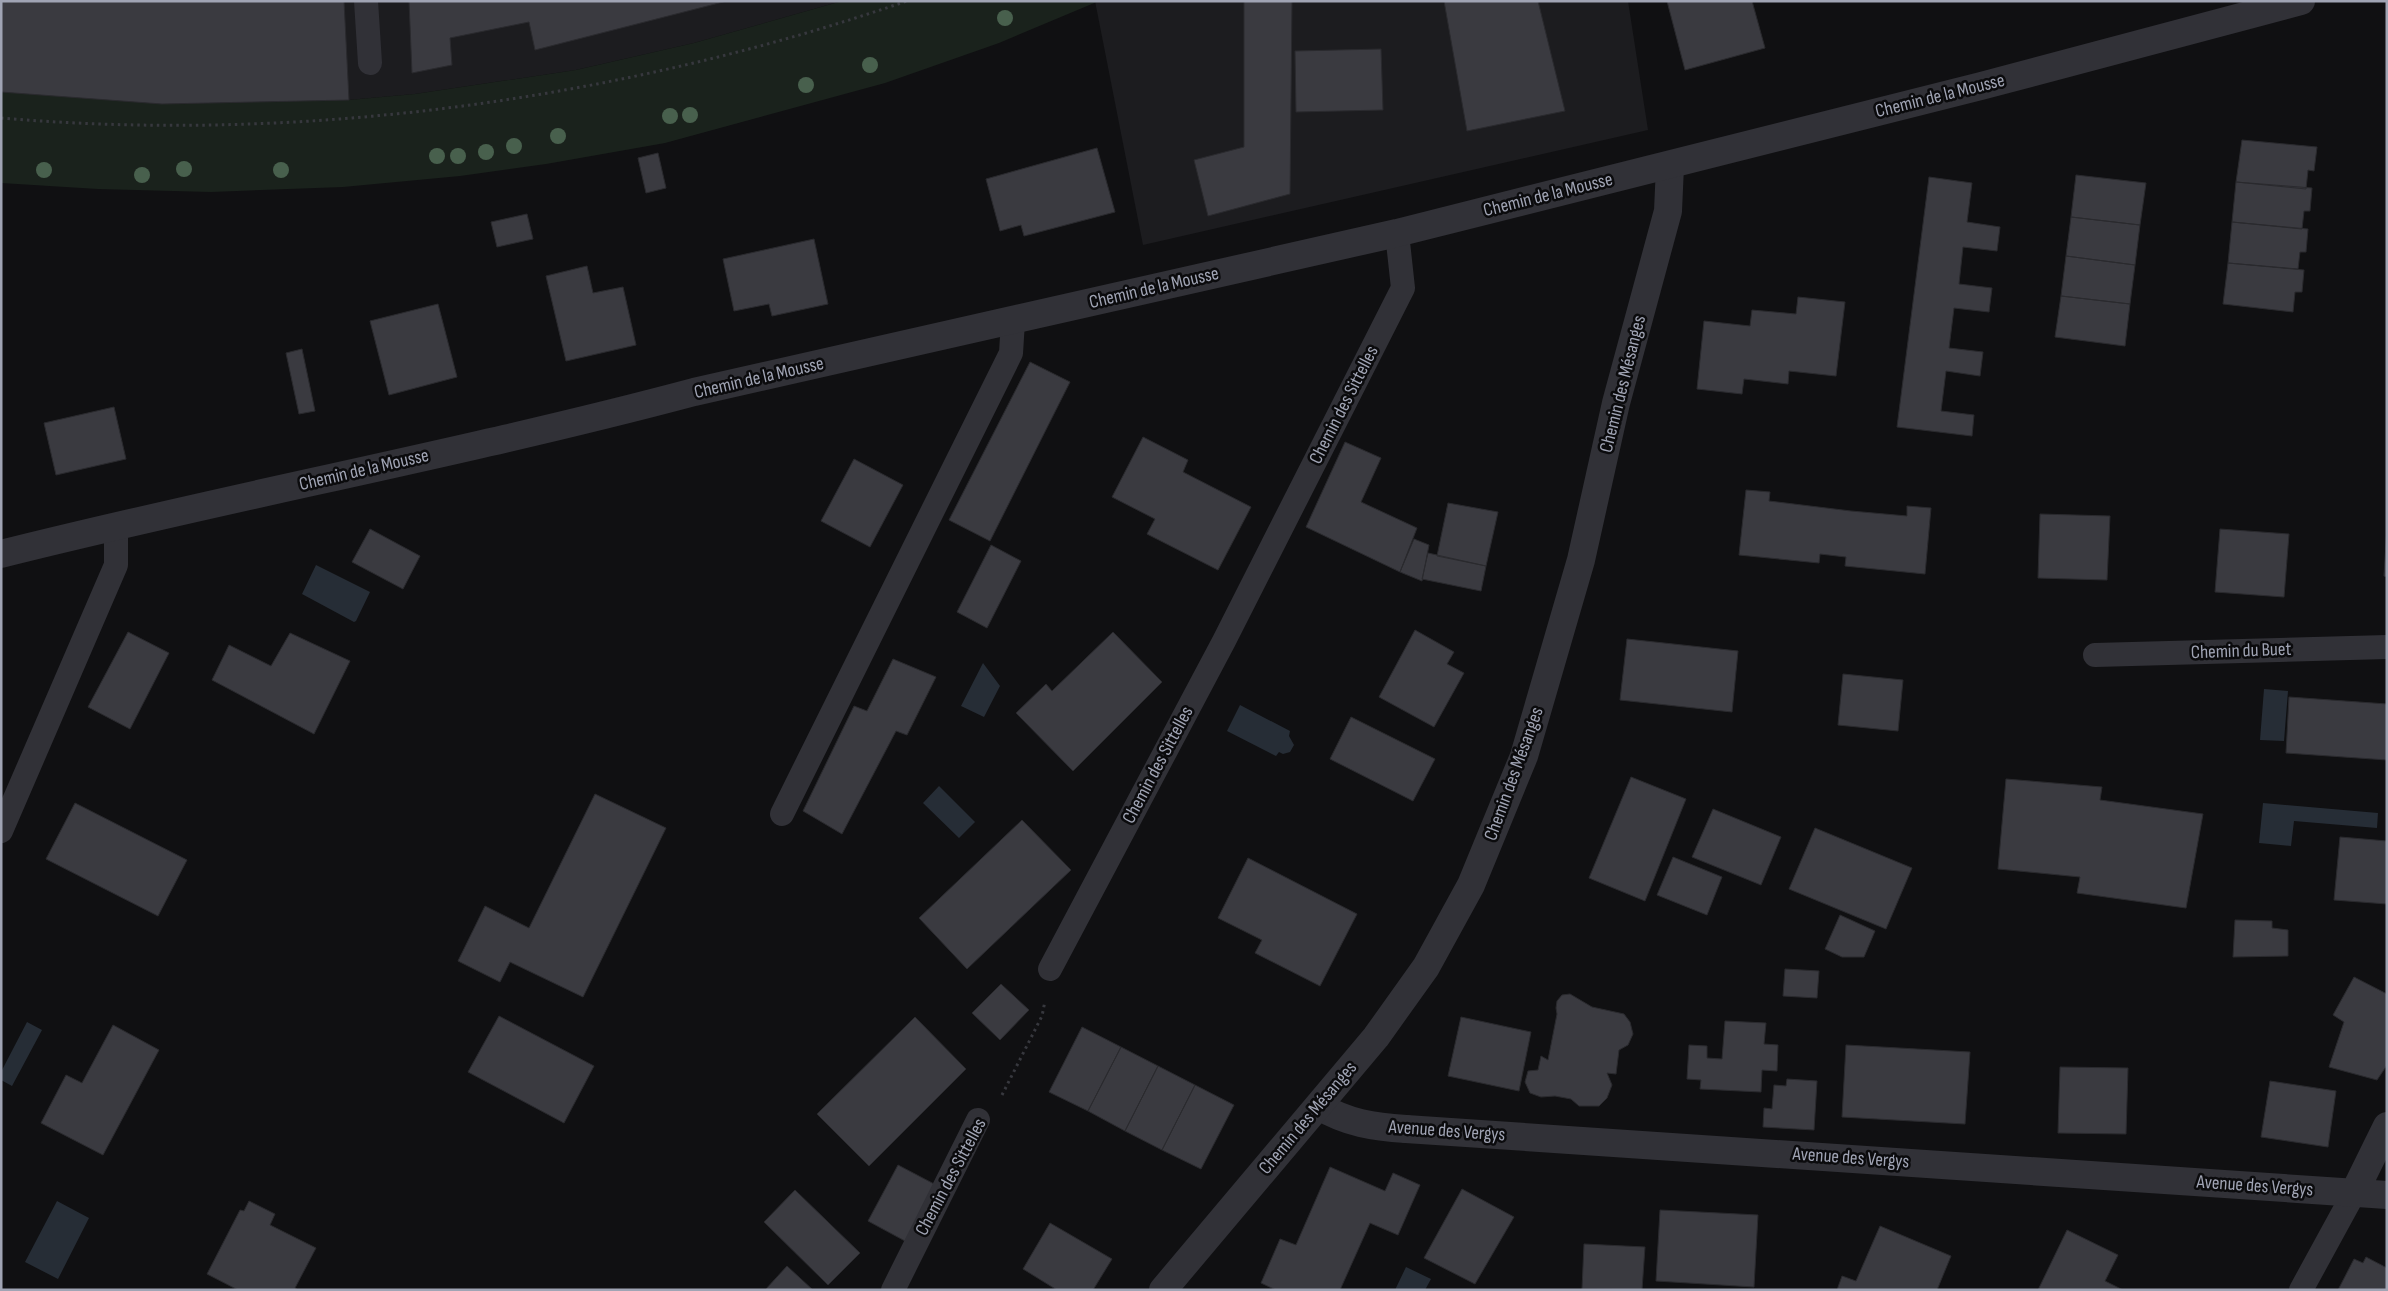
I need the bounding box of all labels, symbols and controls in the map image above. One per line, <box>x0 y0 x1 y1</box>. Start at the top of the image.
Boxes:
street label: Chemin de la Mousse <box>1873 69 2007 123</box>
street label: Chemin de la Mousse <box>1481 168 1615 222</box>
street label: Chemin de la Mousse <box>1087 262 1221 314</box>
street label: Chemin des Mésanges <box>1595 313 1651 455</box>
street label: Chemin des Sittelles <box>1304 342 1384 468</box>
street label: Chemin de la Mousse <box>692 352 826 404</box>
street label: Chemin de la Mousse <box>297 444 431 496</box>
street label: Chemin du Buet <box>2190 638 2292 664</box>
street label: Chemin des Sittelles <box>1117 702 1199 828</box>
street label: Chemin des Mésanges <box>1479 704 1549 844</box>
street label: Chemin des Mésanges <box>1254 1057 1362 1179</box>
street label: Chemin des Sittelles <box>910 1114 992 1240</box>
street label: Avenue des Vergys <box>1387 1115 1506 1147</box>
street label: Avenue des Vergys <box>1791 1142 1910 1174</box>
street label: Avenue des Vergys <box>2195 1170 2314 1202</box>

